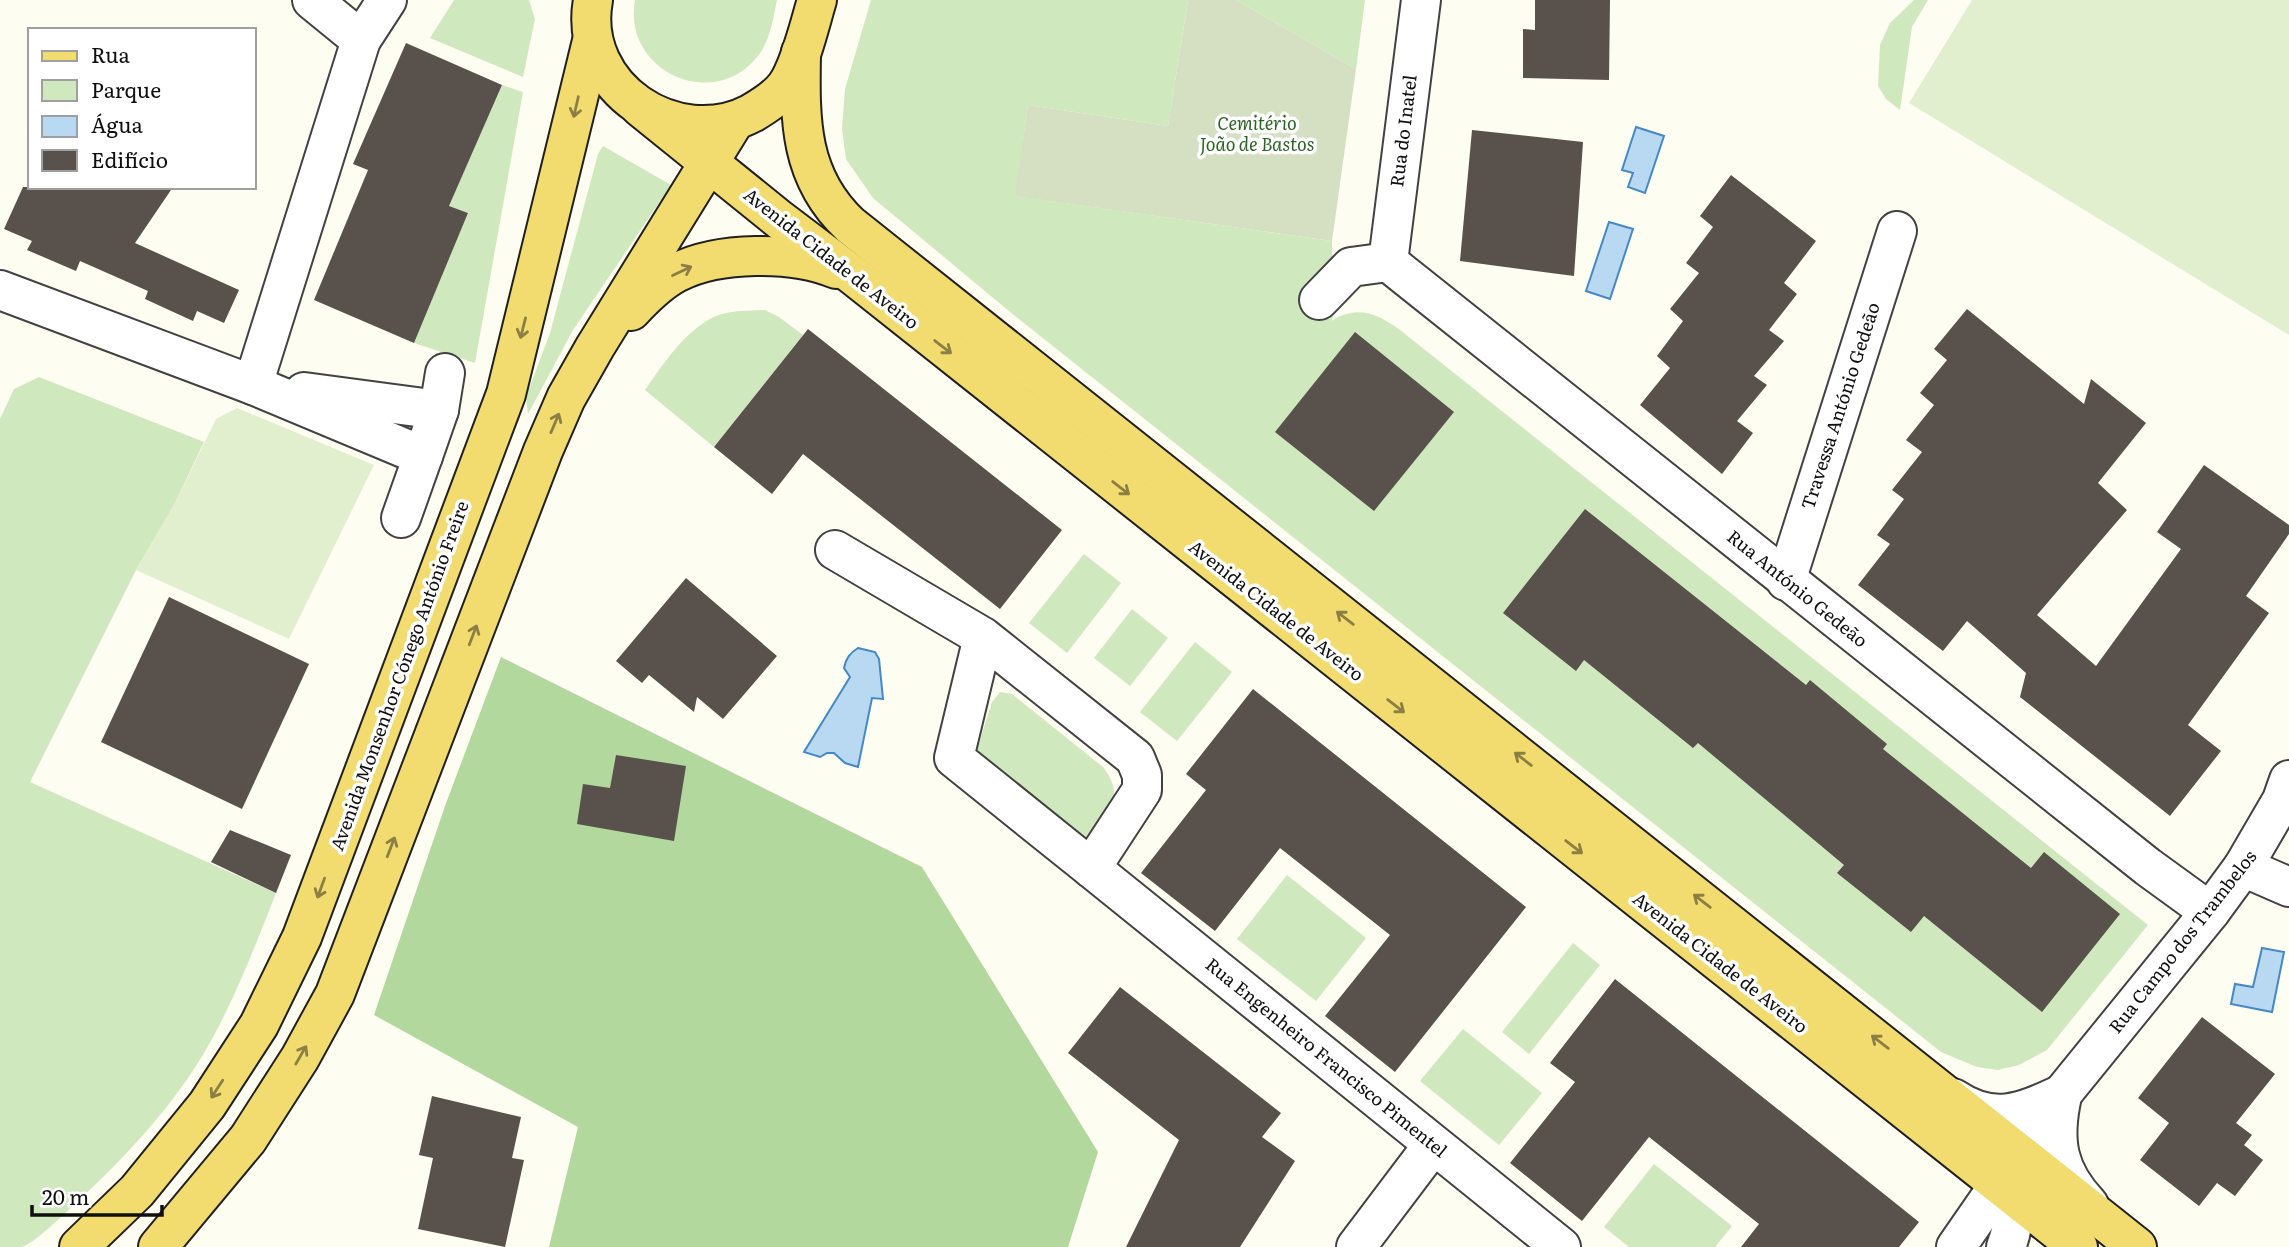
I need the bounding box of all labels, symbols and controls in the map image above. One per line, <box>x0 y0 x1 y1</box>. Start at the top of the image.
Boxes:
legend <box>28 28 256 189</box>
text: Rua <box>91 38 131 69</box>
text: Parque <box>91 73 161 104</box>
street label: Rua do Inatel <box>1382 73 1423 188</box>
one-way arrow <box>569 95 583 118</box>
text: Água <box>91 108 143 139</box>
park label: Cemitério João de Bastos <box>1200 109 1314 157</box>
text: Edifício <box>91 143 168 174</box>
street label: Avenida Cidade de Aveiro <box>739 181 925 335</box>
one-way arrow <box>671 264 693 277</box>
street label: Travessa António Gedeão <box>1793 299 1886 513</box>
one-way arrow <box>516 316 529 339</box>
one-way arrow <box>933 339 952 354</box>
one-way arrow <box>550 412 563 434</box>
one-way arrow <box>1112 480 1130 496</box>
street label: Avenida Monsenhor Cónego António Freire <box>323 497 475 854</box>
street label: Rua António Gedeão <box>1722 523 1874 653</box>
street label: Avenida Cidade de Aveiro <box>1184 533 1370 687</box>
one-way arrow <box>1337 610 1355 625</box>
one-way arrow <box>467 624 480 646</box>
one-way arrow <box>1386 698 1404 713</box>
one-way arrow <box>1515 752 1533 767</box>
one-way arrow <box>386 837 399 859</box>
one-way arrow <box>1564 839 1582 855</box>
street label: Rua Campo dos Trambelos <box>2102 844 2262 1039</box>
one-way arrow <box>314 876 326 898</box>
street label: Avenida Cidade de Aveiro <box>1628 885 1814 1039</box>
one-way arrow <box>1693 893 1711 909</box>
street label: Rua Engenheiro Francisco Pimentel <box>1200 951 1454 1163</box>
one-way arrow <box>1871 1035 1889 1050</box>
one-way arrow <box>294 1046 308 1066</box>
one-way arrow <box>210 1079 225 1098</box>
scale bar <box>32 1174 161 1218</box>
text: 20 m <box>42 1180 89 1211</box>

